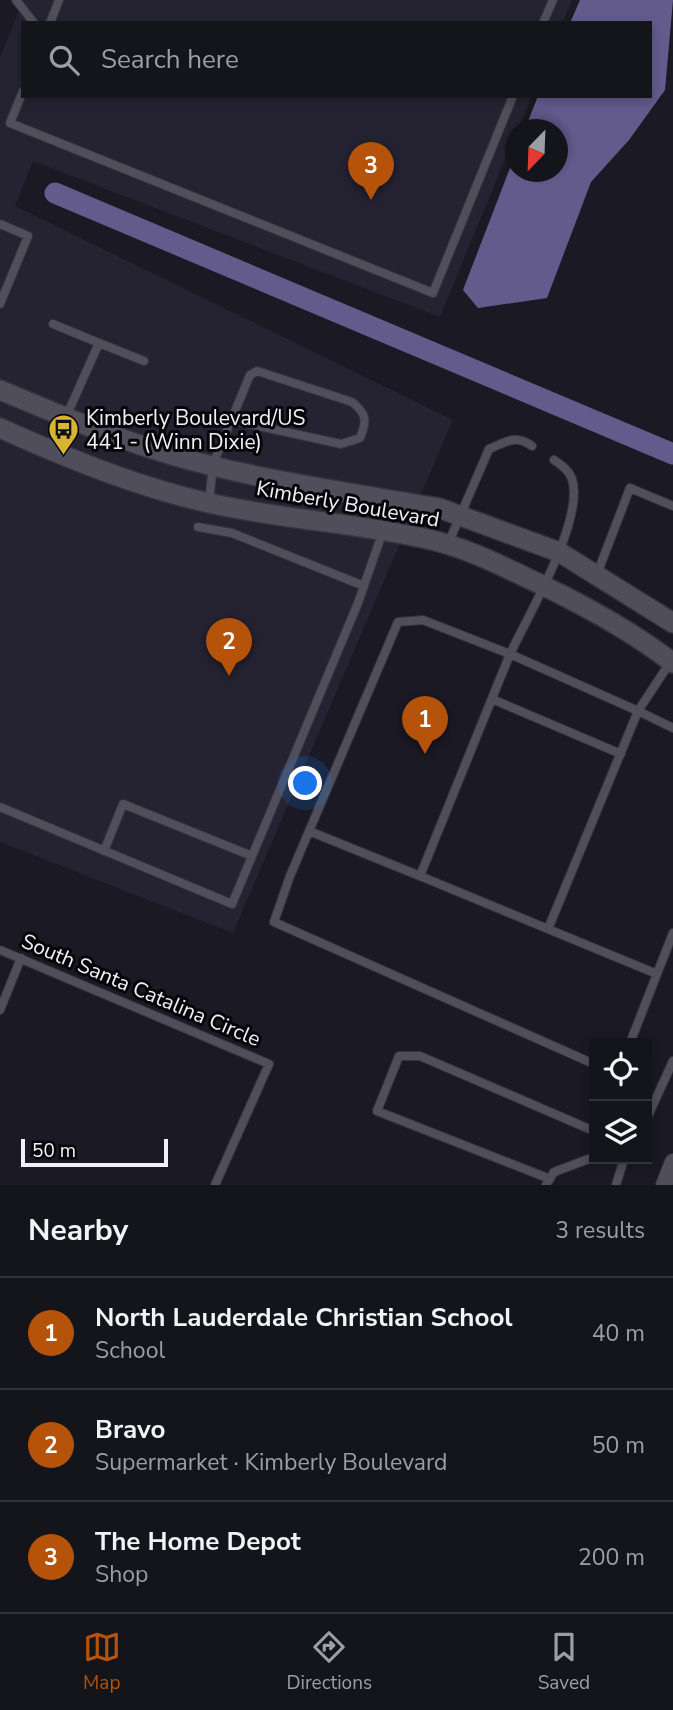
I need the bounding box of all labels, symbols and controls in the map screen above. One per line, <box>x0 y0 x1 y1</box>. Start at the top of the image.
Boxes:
search box <box>21 21 652 98</box>
icon: search <box>45 41 83 79</box>
text: Search here <box>101 42 239 77</box>
north arrow <box>505 119 568 182</box>
pin: 3 <box>348 142 394 200</box>
place label: Kimberly Boulevard/US 441 - (Winn Dixie) <box>86 404 305 456</box>
bus stop icon: Kimberly Boulevard/US 441 - (Winn Dixie) <box>46 413 80 457</box>
street label: Kimberly Boulevard <box>254 474 442 534</box>
pin: 2 <box>206 618 252 676</box>
pin: 1 <box>402 696 448 754</box>
your location <box>288 766 322 800</box>
street label: South Santa Catalina Circle <box>17 927 265 1053</box>
map controls <box>589 1038 652 1164</box>
button: locate <box>589 1038 652 1101</box>
button: layers <box>589 1101 652 1164</box>
scale bar <box>21 1136 168 1168</box>
text: 50 m <box>32 1138 76 1164</box>
text: Nearby <box>28 1210 128 1251</box>
text: 3 results <box>555 1215 645 1246</box>
text: North Lauderdale Christian School <box>95 1300 513 1335</box>
text: 1 <box>44 1318 58 1349</box>
text: 40 m <box>592 1318 645 1349</box>
text: School <box>95 1335 165 1366</box>
text: Bravo <box>95 1412 165 1447</box>
text: 2 <box>44 1430 58 1461</box>
text: 50 m <box>592 1430 645 1461</box>
text: Supermarket · Kimberly Boulevard <box>95 1447 447 1478</box>
text: The Home Depot <box>95 1524 301 1559</box>
text: 3 <box>44 1542 58 1573</box>
text: 200 m <box>578 1542 645 1573</box>
text: Shop <box>95 1559 148 1590</box>
tab: Map <box>83 1628 121 1696</box>
tab: Directions <box>286 1628 372 1696</box>
tab: Saved <box>538 1628 590 1696</box>

